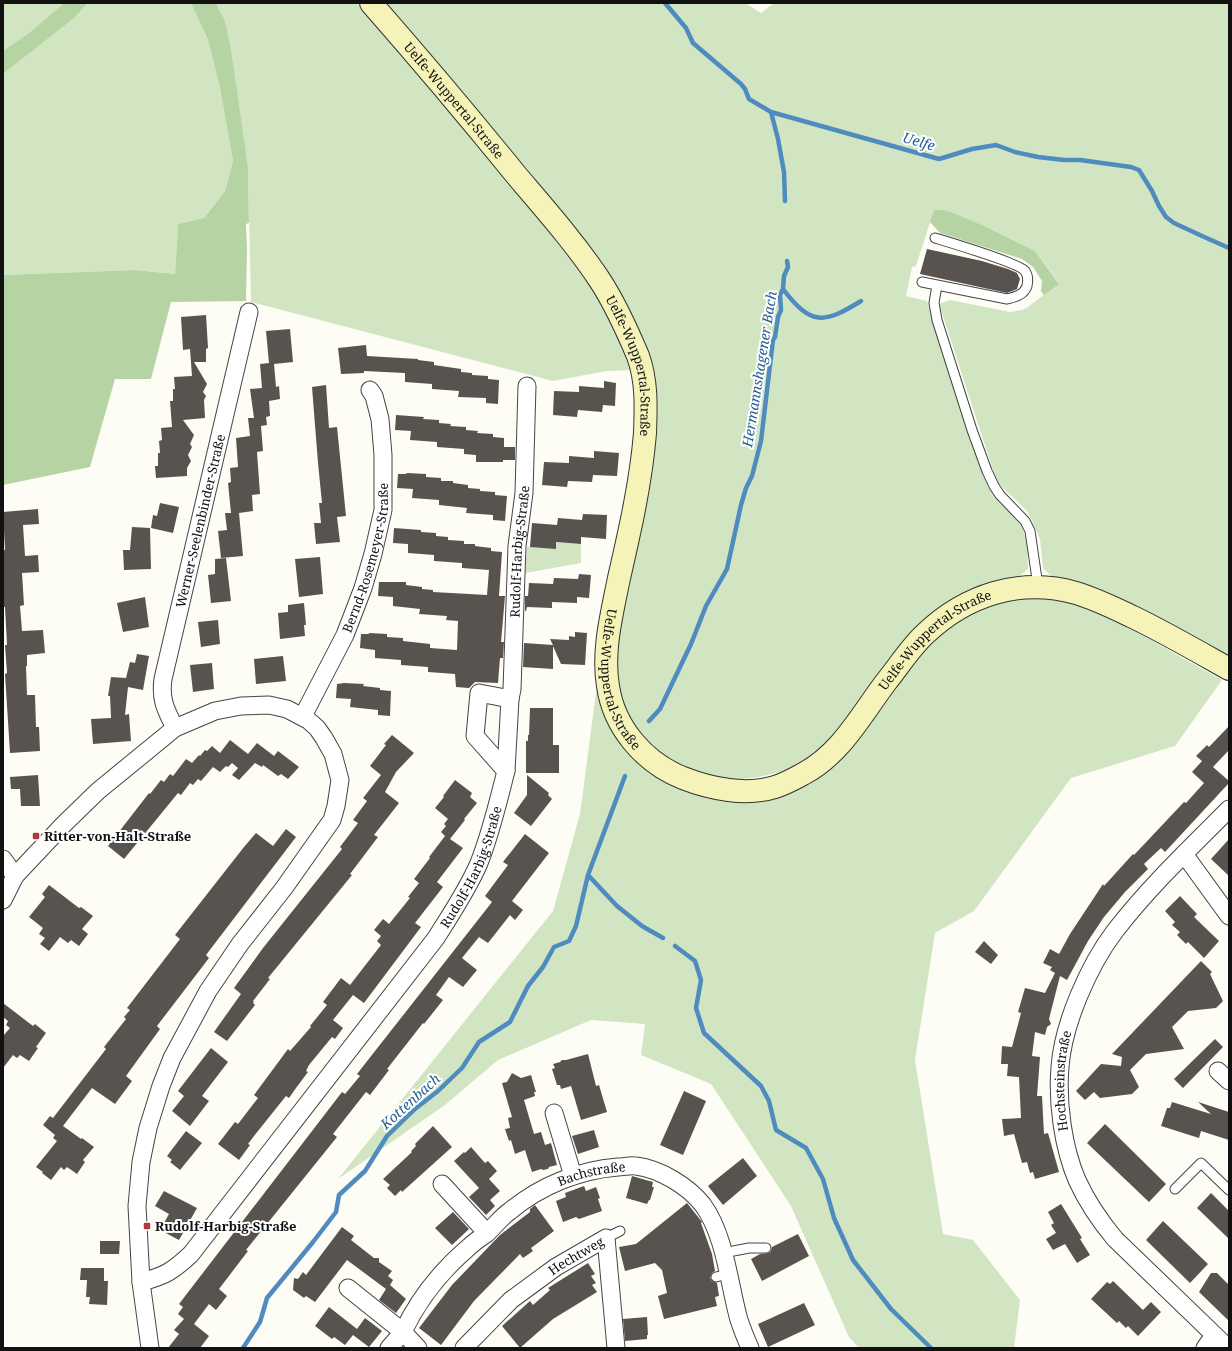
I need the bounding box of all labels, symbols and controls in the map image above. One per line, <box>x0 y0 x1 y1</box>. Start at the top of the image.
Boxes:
street label: Uelfe-Wuppertal-Straße <box>400 38 508 162</box>
water label: Uelfe <box>901 127 937 155</box>
water label: Hermannshagener Bach <box>737 289 781 449</box>
street label: Uelfe-Wuppertal-Straße <box>602 292 655 437</box>
street label: Werner-Seelenbinder-Straße <box>171 432 229 609</box>
street label: Bernd-Rosemeyer-Straße <box>338 483 392 635</box>
street label: Rudolf-Harbig-Straße <box>506 485 533 618</box>
street label: Uelfe-Wuppertal-Straße <box>874 586 994 694</box>
street label: Uelfe-Wuppertal-Straße <box>597 607 645 754</box>
street label: Rudolf-Harbig-Straße <box>436 804 506 931</box>
place label: Ritter-von-Halt-Straße <box>44 827 191 845</box>
marker: Ritter-von-Halt-Straße <box>31 831 41 841</box>
street label: Hochsteinstraße <box>1050 1028 1075 1133</box>
water label: Kottenbach <box>375 1069 444 1134</box>
street label: Bachstraße <box>555 1157 626 1190</box>
place label: Rudolf-Harbig-Straße <box>155 1217 297 1235</box>
marker: Rudolf-Harbig-Straße <box>142 1221 152 1231</box>
street label: Hechtweg <box>544 1232 607 1279</box>

